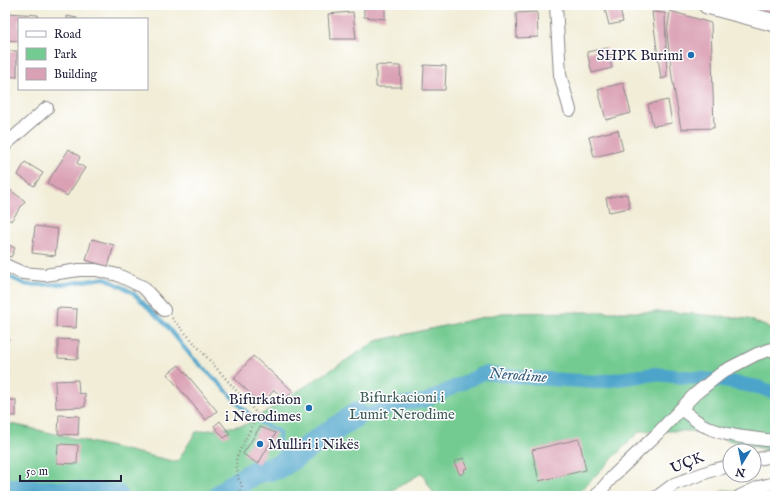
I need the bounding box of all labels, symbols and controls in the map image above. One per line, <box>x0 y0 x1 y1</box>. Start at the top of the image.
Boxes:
legend <box>18 18 148 90</box>
text: Road <box>54 27 82 42</box>
place label: SHPK Burimi <box>597 46 683 65</box>
text: Park <box>54 47 77 62</box>
marker: SHPK Burimi <box>686 50 696 60</box>
text: Building <box>54 67 98 82</box>
water label: Nerodime <box>488 364 548 388</box>
park label: Bifurkacioni i Lumit Nerodime <box>349 388 455 424</box>
place label: Bifurkation i Nerodimes <box>225 390 301 426</box>
marker: Bifurkation i Nerodimes <box>304 403 314 413</box>
place label: Mulliri i Nikës <box>268 435 359 454</box>
marker: Mulliri i Nikës <box>255 439 265 449</box>
north arrow <box>722 443 762 483</box>
street label: UÇK <box>668 448 707 478</box>
scale bar <box>20 457 121 483</box>
text: 50 m <box>26 464 48 479</box>
text: N <box>734 464 747 480</box>

